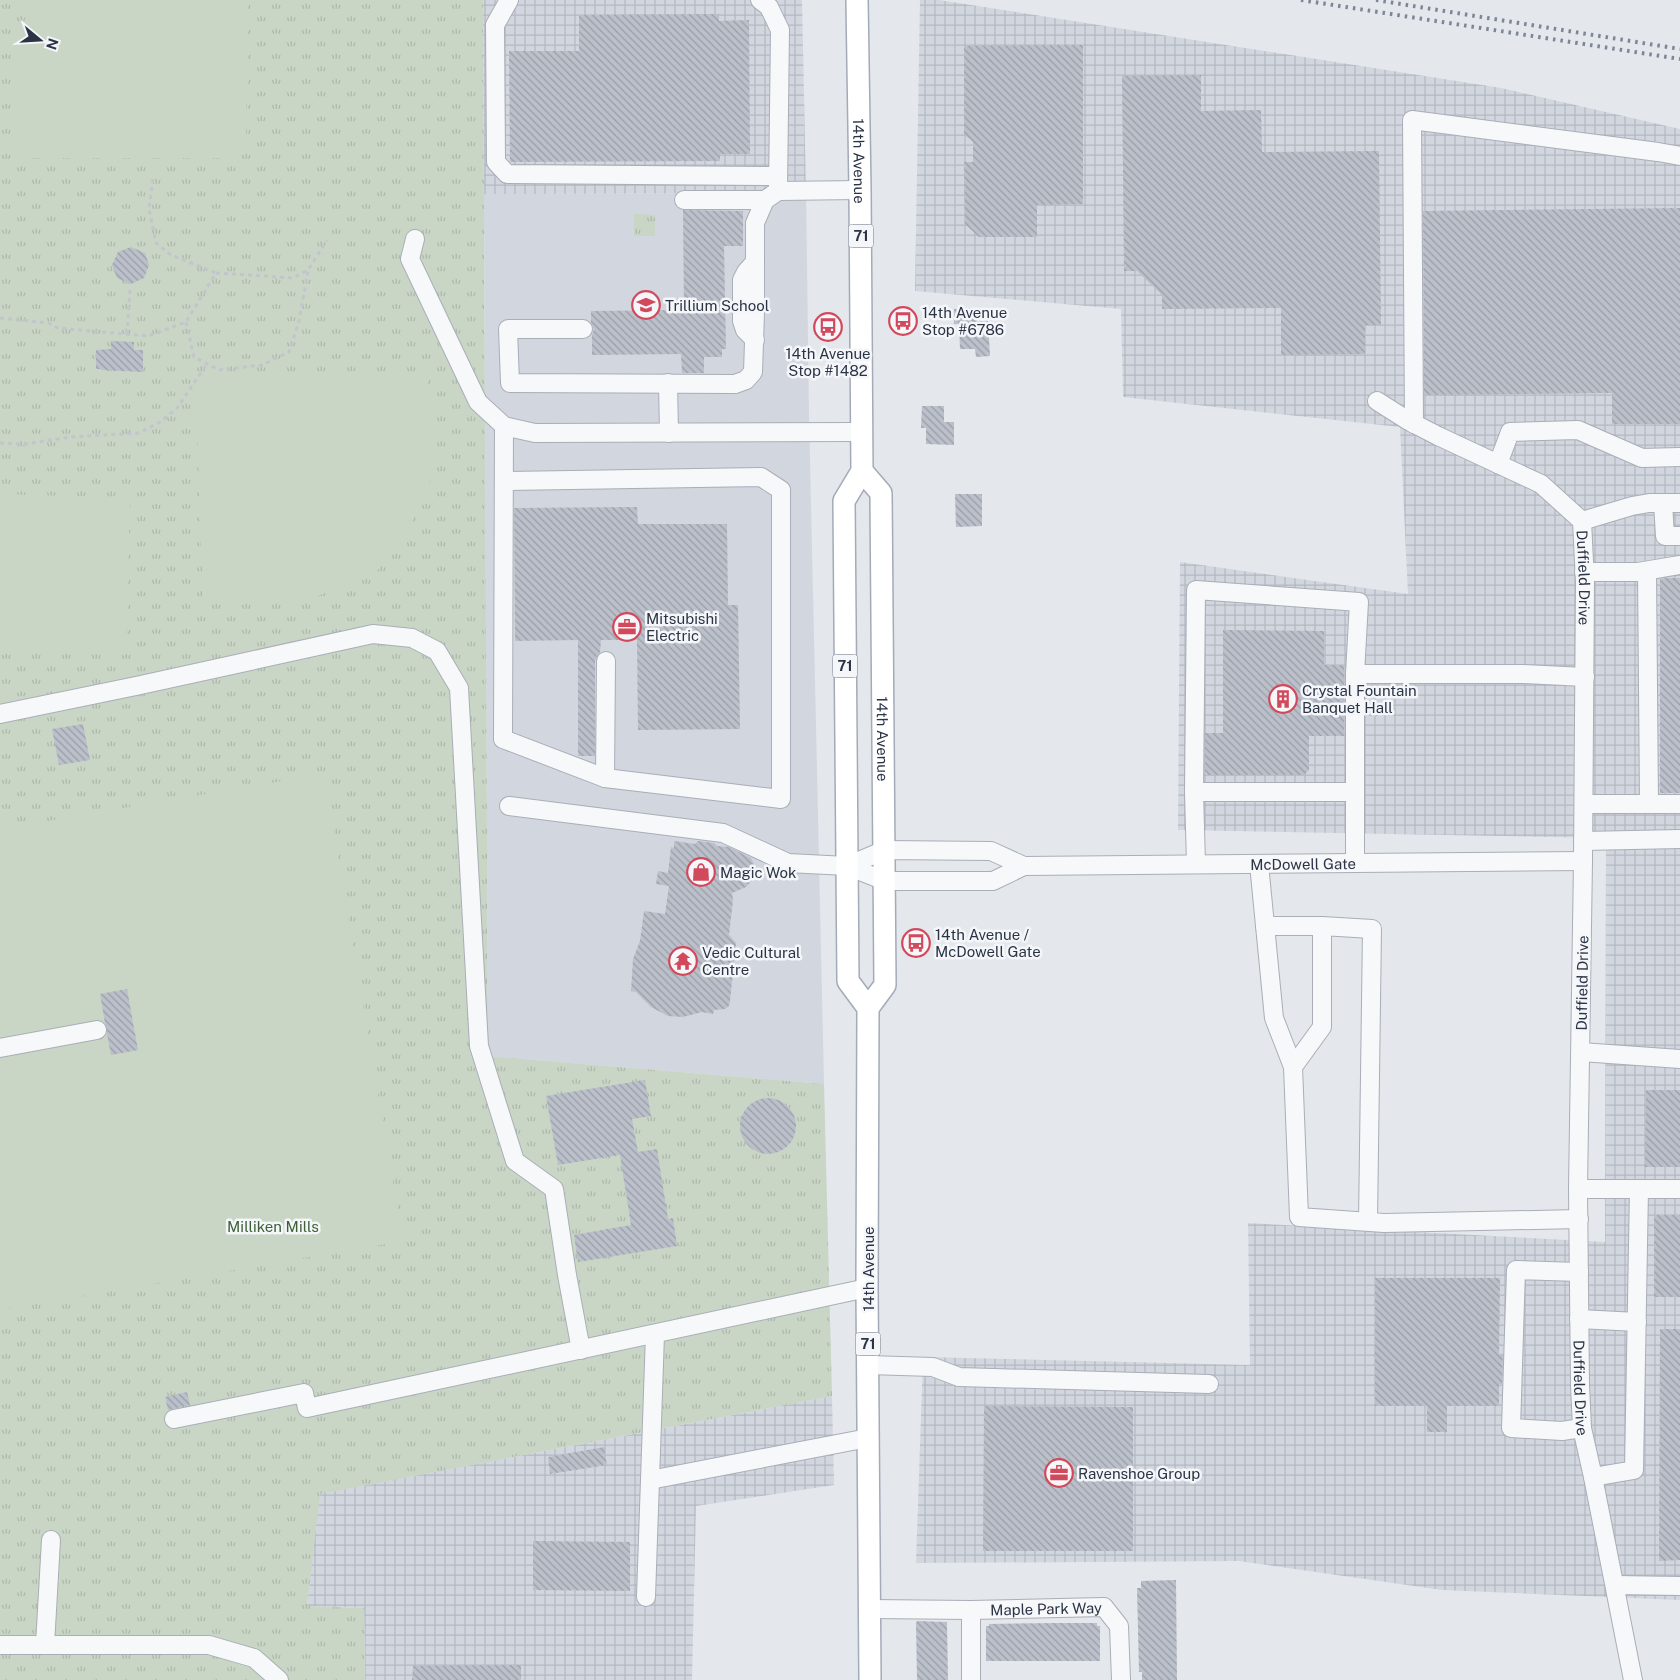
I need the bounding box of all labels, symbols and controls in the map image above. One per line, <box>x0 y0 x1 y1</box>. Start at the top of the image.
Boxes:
north arrow <box>15 15 65 65</box>
text: N <box>43 36 62 52</box>
street label: 14th Avenue <box>850 118 869 204</box>
road number: 71 <box>848 225 874 248</box>
school or university icon: Trillium School <box>631 290 661 320</box>
place label: Trillium School <box>665 297 769 314</box>
place label: 14th Avenue Stop #6786 <box>922 304 1007 338</box>
bus stop icon: 14th Avenue Stop #6786 <box>888 306 918 336</box>
bus stop icon: 14th Avenue Stop #1482 <box>813 312 843 342</box>
place label: 14th Avenue Stop #1482 <box>785 345 871 379</box>
street label: Duffield Drive <box>1574 530 1594 625</box>
place label: Mitsubishi Electric <box>646 610 718 644</box>
office icon: Mitsubishi Electric <box>612 612 642 642</box>
road number: 71 <box>832 654 858 678</box>
place label: Crystal Fountain Banquet Hall <box>1302 682 1417 716</box>
building icon: Crystal Fountain Banquet Hall <box>1268 684 1298 714</box>
street label: 14th Avenue <box>874 696 892 782</box>
street label: McDowell Gate <box>1250 855 1356 872</box>
shop icon: Magic Wok <box>686 857 716 887</box>
place label: Magic Wok <box>720 864 796 881</box>
place label: 14th Avenue / McDowell Gate <box>935 926 1041 960</box>
bus stop icon: 14th Avenue / McDowell Gate <box>901 928 931 958</box>
street label: Duffield Drive <box>1573 935 1591 1031</box>
place label: Vedic Cultural Centre <box>702 944 800 978</box>
temple icon: Vedic Cultural Centre <box>668 946 698 976</box>
park label: Milliken Mills <box>227 1218 319 1235</box>
street label: 14th Avenue <box>860 1226 877 1312</box>
road number: 71 <box>856 1332 880 1356</box>
street label: Duffield Drive <box>1571 1340 1592 1437</box>
office icon: Ravenshoe Group <box>1044 1458 1074 1488</box>
place label: Ravenshoe Group <box>1078 1465 1200 1482</box>
street label: Maple Park Way <box>990 1599 1102 1618</box>

